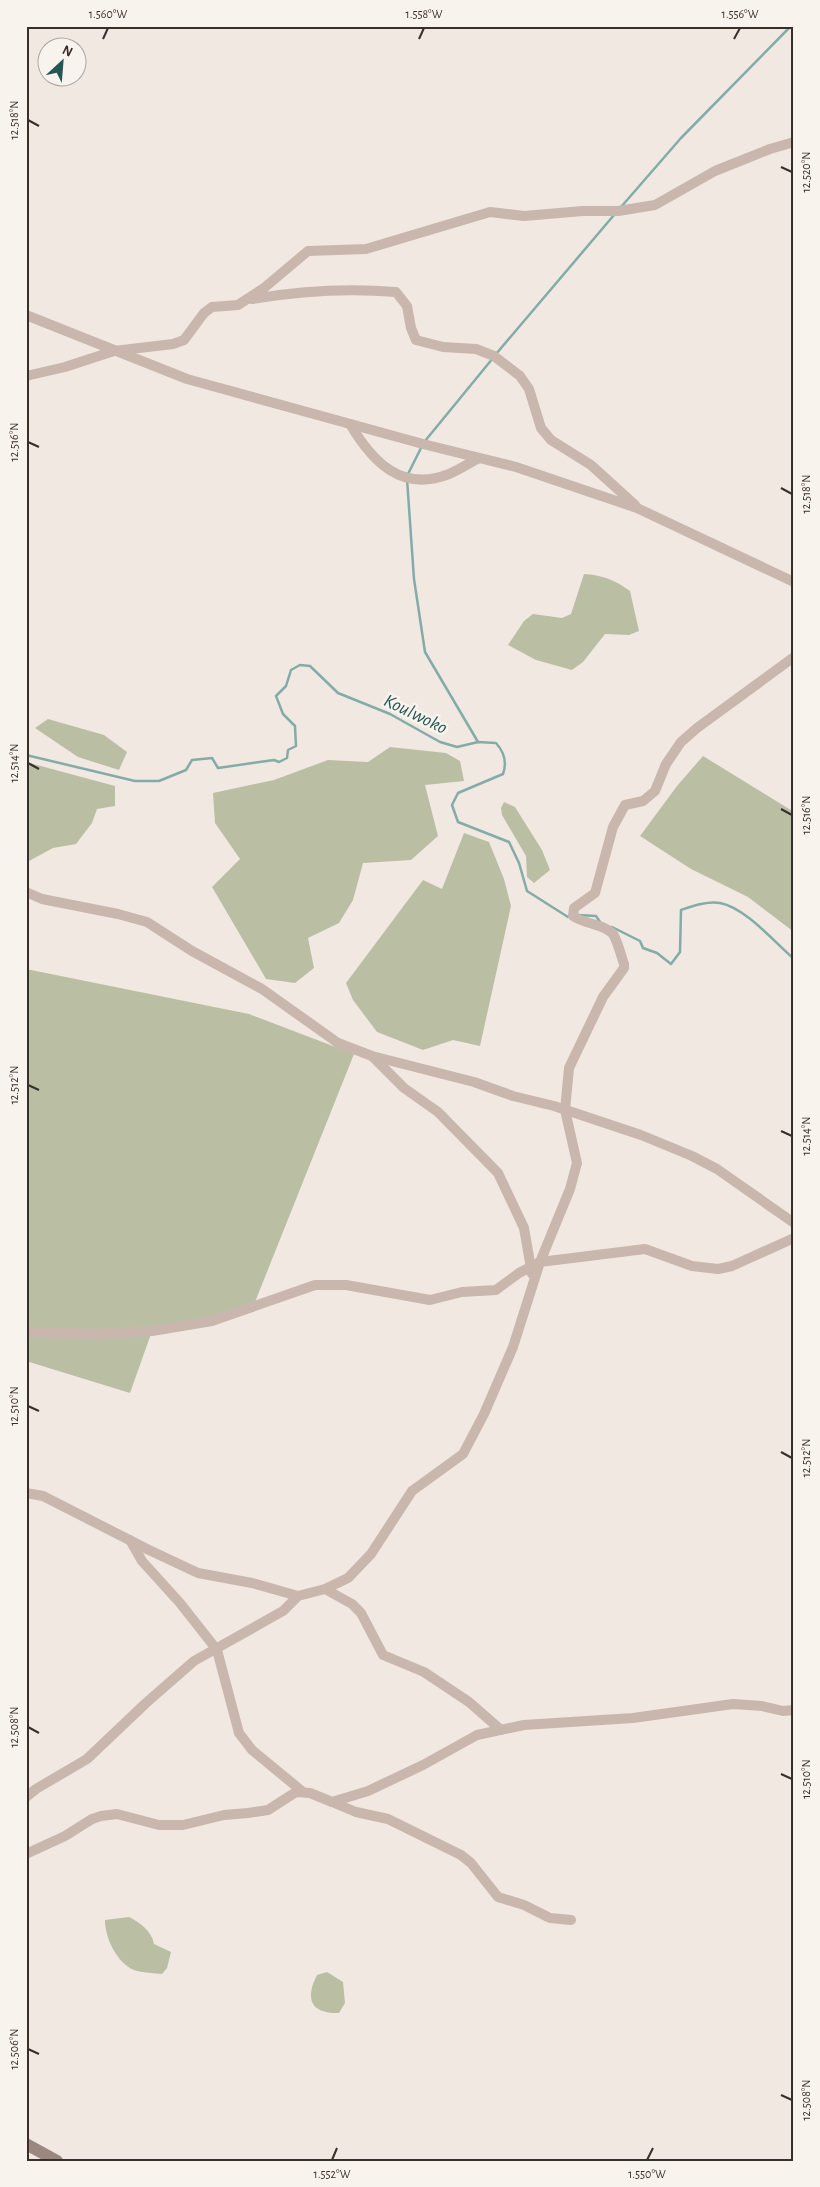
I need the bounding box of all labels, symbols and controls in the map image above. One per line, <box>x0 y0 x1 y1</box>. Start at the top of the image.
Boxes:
text: 1.560°W <box>89 8 127 20</box>
text: 1.558°W <box>406 8 443 20</box>
text: 1.556°W <box>722 8 759 20</box>
north arrow <box>38 38 88 88</box>
text: N <box>60 43 75 60</box>
text: 12.518°N <box>8 101 20 139</box>
text: 12.520°N <box>800 152 812 192</box>
text: 12.516°N <box>8 423 20 461</box>
text: 12.518°N <box>800 475 812 513</box>
water label: Koulwoko <box>381 691 450 738</box>
text: 12.514°N <box>8 744 20 782</box>
text: 12.516°N <box>800 796 812 834</box>
text: 12.512°N <box>8 1066 20 1104</box>
text: 12.514°N <box>800 1117 812 1155</box>
text: 12.510°N <box>8 1386 20 1426</box>
text: 12.512°N <box>800 1439 812 1477</box>
text: 12.508°N <box>8 1706 20 1748</box>
text: 12.510°N <box>800 1759 812 1799</box>
text: 12.506°N <box>8 2028 20 2070</box>
text: 12.508°N <box>800 2079 812 2121</box>
text: 1.552°W <box>314 2168 351 2180</box>
text: 1.550°W <box>628 2168 666 2180</box>

